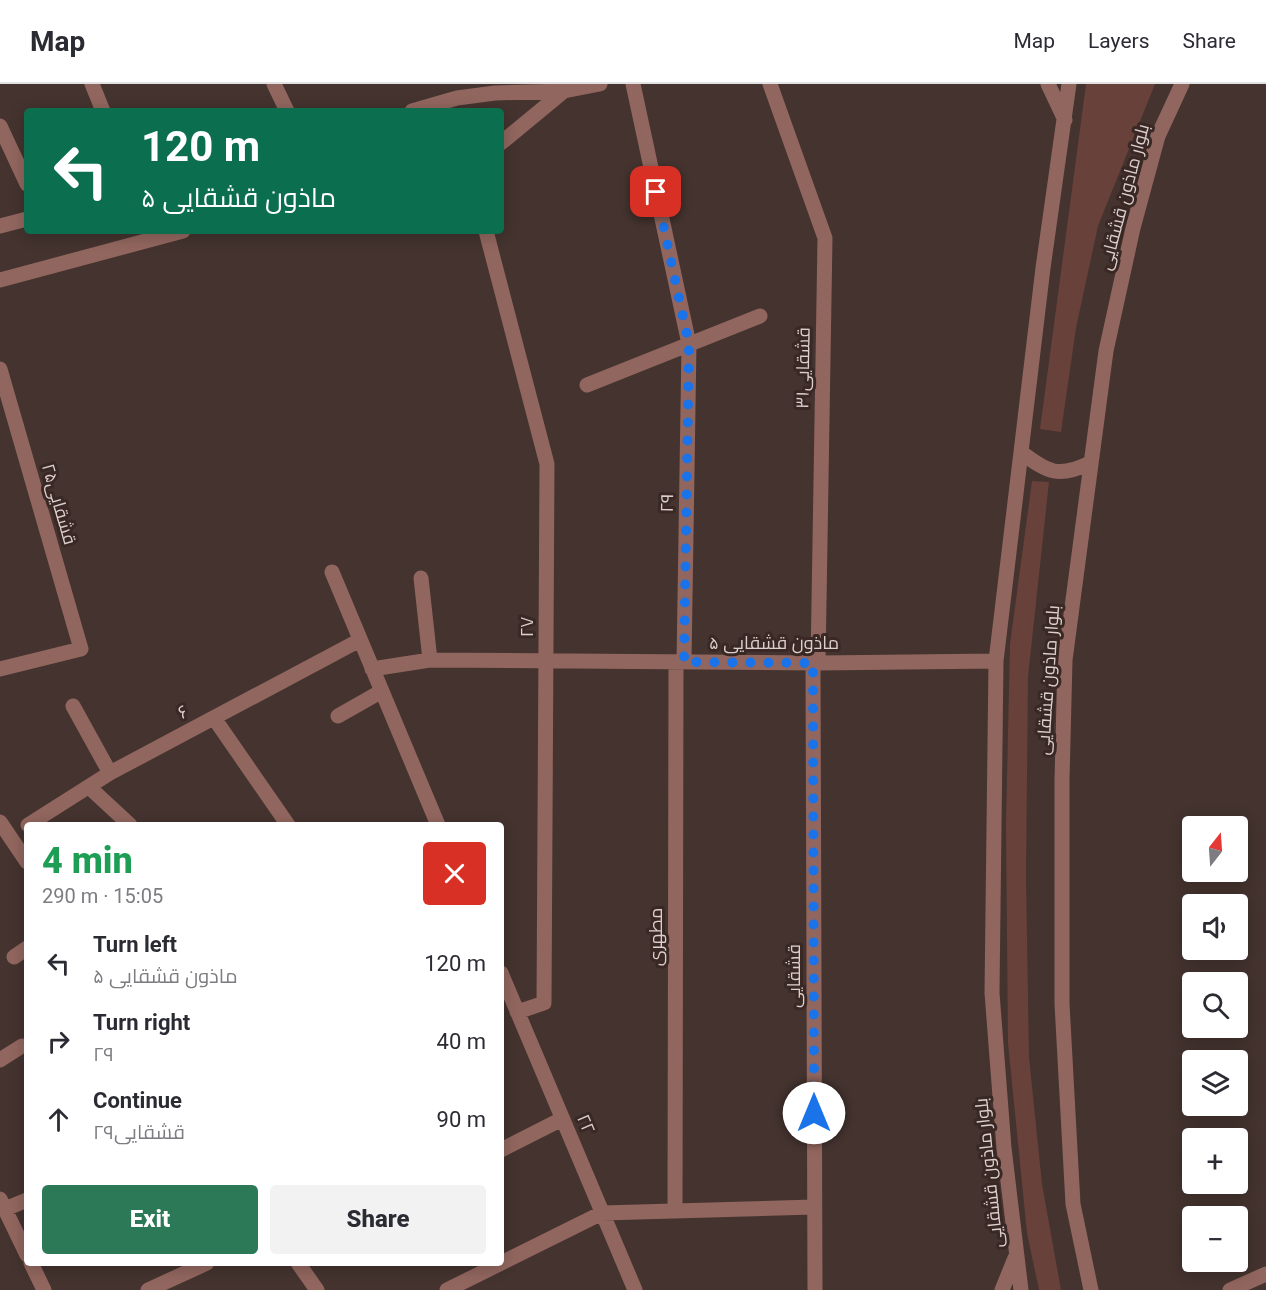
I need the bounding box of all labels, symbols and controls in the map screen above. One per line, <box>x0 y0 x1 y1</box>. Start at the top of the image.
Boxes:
text: Map <box>30 25 85 58</box>
text: Map <box>1013 29 1055 53</box>
text: Layers <box>1088 29 1149 53</box>
text: Share <box>1182 29 1236 53</box>
street label: بلوار ماذون قشقایی <box>1094 121 1154 273</box>
text: 120 m <box>141 122 260 171</box>
icon: left <box>42 132 120 210</box>
pin <box>630 166 681 217</box>
icon: arrive <box>639 175 672 208</box>
text: ماذون قشقایی ۵ <box>141 182 336 214</box>
street label: ۳۱قشقایی <box>791 327 815 409</box>
street label: قشقایی۲۵ <box>37 461 81 547</box>
street label: ۲۹ <box>656 493 677 513</box>
street label: بلوار ماذون قشقایی <box>1032 604 1064 756</box>
street label: ۲۷ <box>516 617 537 637</box>
street label: ماذون قشقایی ۵ <box>709 632 839 654</box>
street label: ۶ <box>174 700 191 723</box>
north arrow <box>1182 816 1248 882</box>
map controls <box>1182 816 1248 1272</box>
text: 4 min <box>42 840 133 882</box>
button: close <box>423 842 486 905</box>
text: 290 m · 15:05 <box>42 884 163 908</box>
button: sound <box>1182 894 1248 960</box>
street label: مطهری <box>645 908 667 966</box>
text: Turn left <box>93 932 177 957</box>
street label: قشقایی <box>783 944 805 1008</box>
icon: left <box>42 947 75 980</box>
text: 120 m <box>424 951 486 976</box>
text: ماذون قشقایی ۵ <box>93 964 238 988</box>
button: search <box>1182 972 1248 1038</box>
text: Turn right <box>93 1010 190 1035</box>
icon: right <box>42 1025 75 1058</box>
text: 40 m <box>437 1029 486 1054</box>
text: ۲۹ <box>93 1042 114 1066</box>
button: layers <box>1182 1050 1248 1116</box>
position arrow <box>782 1081 846 1145</box>
text: Continue <box>93 1088 182 1113</box>
street label: بلوار ماذون قشقایی <box>970 1097 1008 1249</box>
icon: ahead <box>42 1103 75 1136</box>
text: 90 m <box>437 1107 486 1132</box>
street label: ۲۲ <box>573 1111 600 1137</box>
text: قشقایی۲۹ <box>93 1120 185 1144</box>
button: + <box>1182 1128 1248 1194</box>
button: Exit <box>42 1185 258 1254</box>
button: Share <box>270 1185 486 1254</box>
button: − <box>1182 1206 1248 1272</box>

